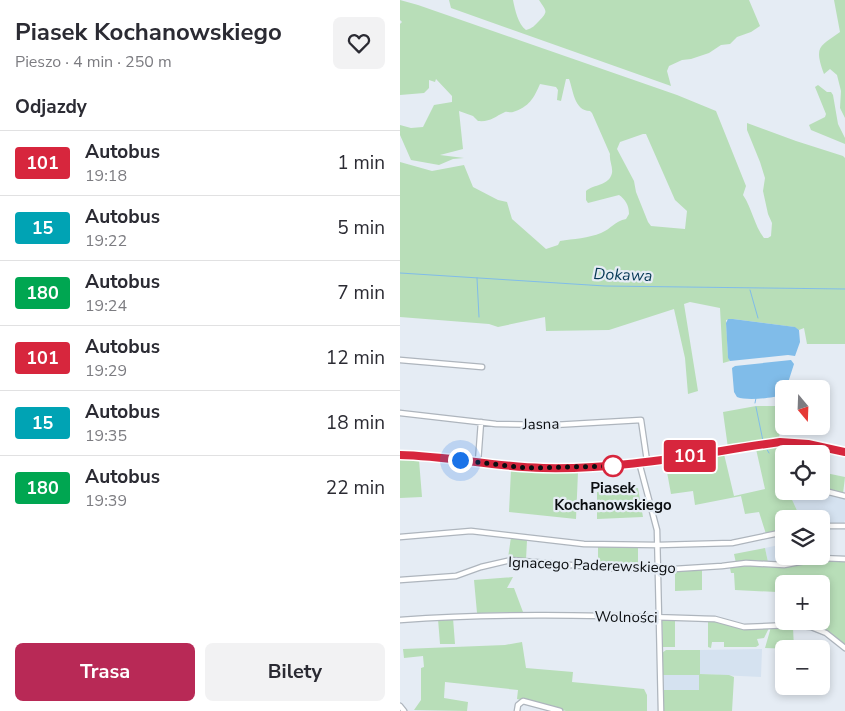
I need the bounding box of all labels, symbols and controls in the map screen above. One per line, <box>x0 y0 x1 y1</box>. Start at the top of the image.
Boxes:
text: Piasek Kochanowskiego <box>15 16 282 48</box>
button: heart <box>333 17 385 69</box>
text: Pieszo · 4 min · 250 m <box>15 51 172 73</box>
text: Odjazdy <box>15 94 87 120</box>
text: Autobus <box>85 139 160 165</box>
text: 1 min <box>337 150 385 176</box>
text: 101 <box>26 151 59 175</box>
text: 19:18 <box>85 165 127 187</box>
text: Autobus <box>85 204 160 230</box>
text: 5 min <box>337 215 385 241</box>
text: 15 <box>32 216 53 240</box>
text: 19:22 <box>85 230 127 252</box>
water label: Dokawa <box>593 263 653 287</box>
text: Autobus <box>85 269 160 295</box>
text: 7 min <box>337 280 385 306</box>
text: 180 <box>26 281 59 305</box>
text: 19:24 <box>85 295 127 317</box>
text: Autobus <box>85 334 160 360</box>
text: 12 min <box>326 345 385 371</box>
text: 101 <box>26 346 59 370</box>
text: 19:29 <box>85 360 127 382</box>
north arrow <box>775 380 830 435</box>
map controls <box>775 380 830 695</box>
text: Autobus <box>85 399 160 425</box>
text: 18 min <box>326 410 385 436</box>
text: 15 <box>32 411 53 435</box>
street label: Jasna <box>522 414 559 434</box>
text: 19:35 <box>85 425 127 447</box>
line badge: 101 <box>661 440 719 472</box>
text: 101 <box>674 444 706 468</box>
button: locate <box>775 445 830 500</box>
your location <box>448 448 473 473</box>
marker: Piasek Kochanowskiego <box>602 455 624 477</box>
text: Autobus <box>85 464 160 490</box>
text: 22 min <box>326 475 385 501</box>
text: 180 <box>26 476 59 500</box>
place label: Piasek Kochanowskiego <box>554 478 672 515</box>
text: 19:39 <box>85 490 127 512</box>
button: layers <box>775 510 830 565</box>
street label: Ignacego Paderewskiego <box>508 552 676 578</box>
button: + <box>775 575 830 630</box>
street label: Wolności <box>594 606 658 628</box>
button: − <box>775 640 830 695</box>
button: Trasa <box>15 643 195 701</box>
button: Bilety <box>205 643 385 701</box>

